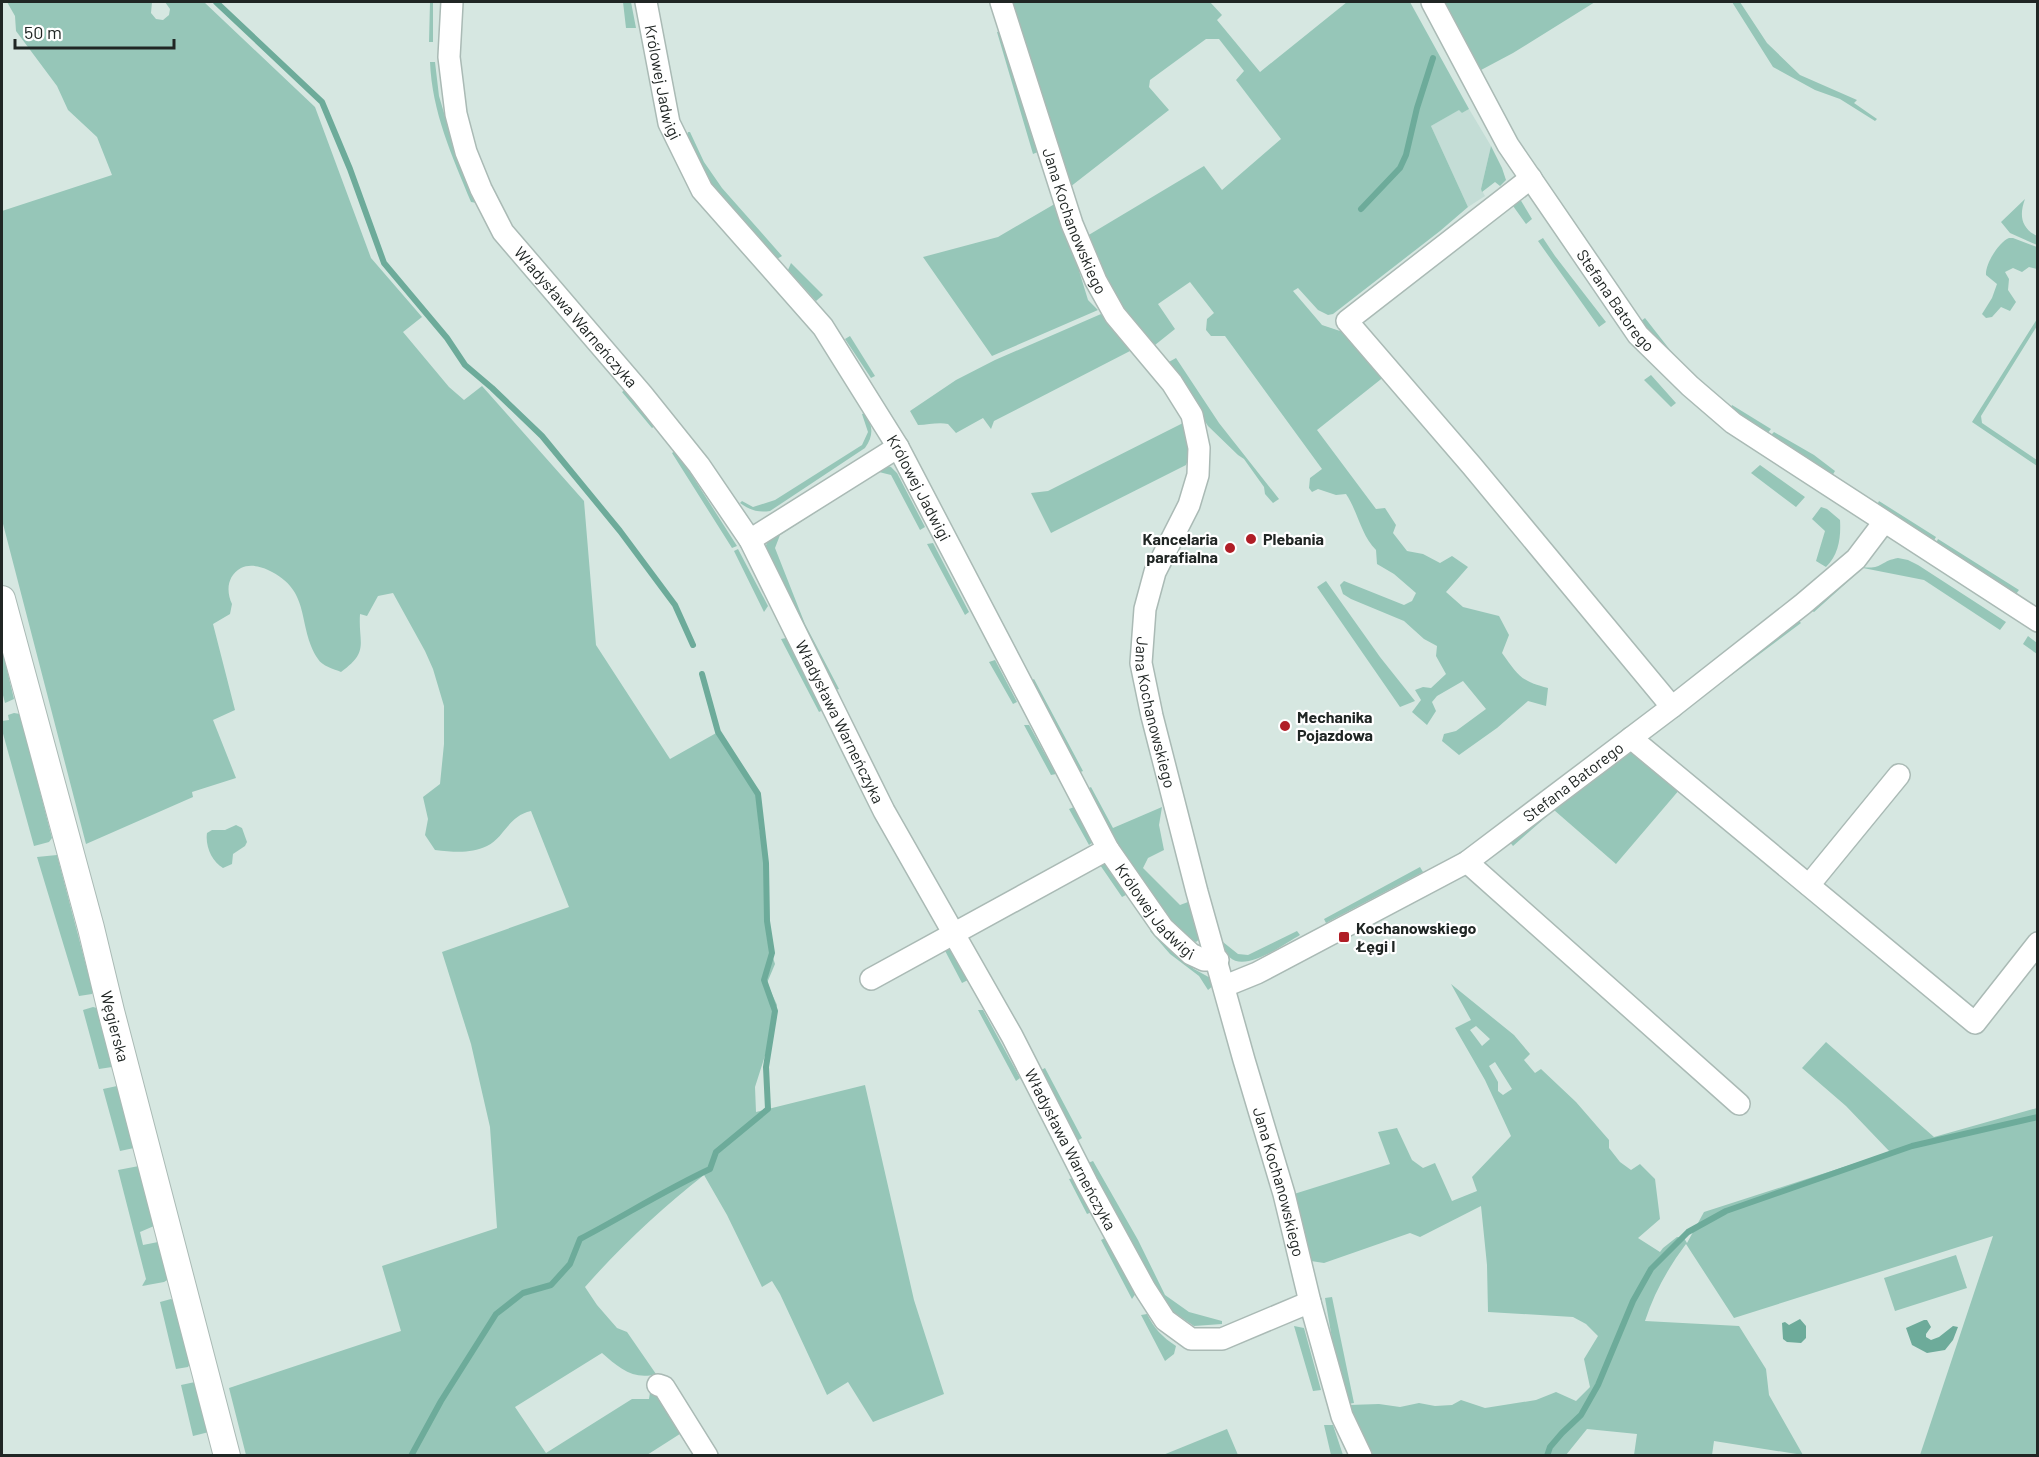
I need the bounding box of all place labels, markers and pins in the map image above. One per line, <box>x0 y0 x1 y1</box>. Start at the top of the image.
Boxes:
place label: Kancelaria parafialna <box>1143 529 1218 566</box>
place label: Plebania <box>1263 529 1324 548</box>
marker: Plebania <box>1244 532 1258 546</box>
marker: Kancelaria parafialna <box>1223 541 1237 555</box>
place label: Mechanika Pojazdowa <box>1297 707 1373 744</box>
marker: Mechanika Pojazdowa <box>1278 719 1292 733</box>
place label: Kochanowskiego Łęgi I <box>1355 918 1477 955</box>
marker: Kochanowskiego Łęgi I <box>1337 930 1351 944</box>

